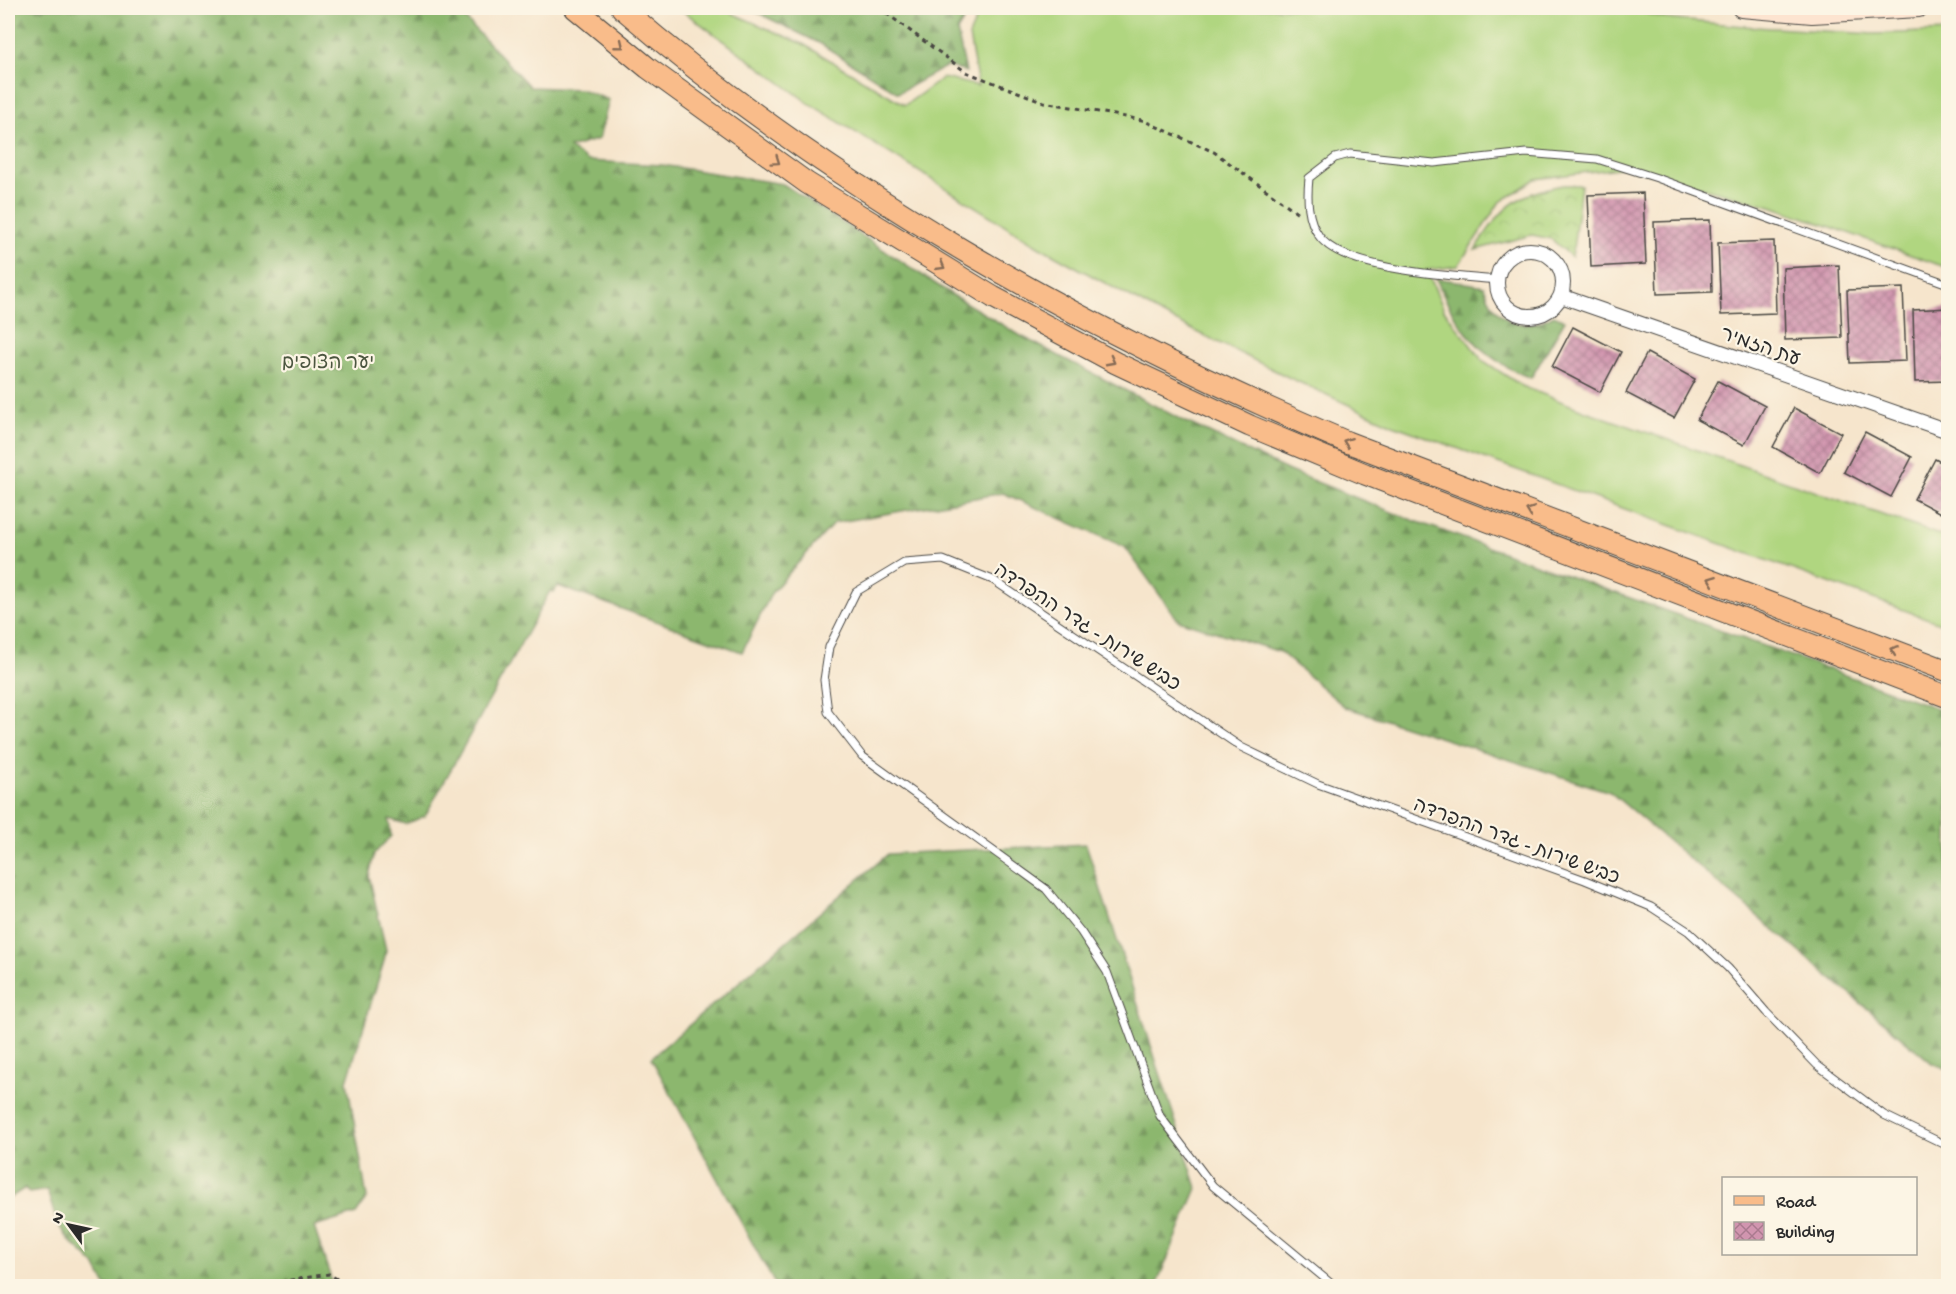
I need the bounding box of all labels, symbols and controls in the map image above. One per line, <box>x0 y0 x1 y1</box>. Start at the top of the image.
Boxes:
one-way arrow <box>613 38 624 49</box>
one-way arrow <box>770 154 781 165</box>
one-way arrow <box>934 258 945 270</box>
street label: עת הזמיר <box>1717 324 1803 373</box>
park label: יער הצופים <box>282 353 374 376</box>
one-way arrow <box>1105 354 1115 365</box>
one-way arrow <box>1342 437 1353 449</box>
one-way arrow <box>1525 505 1536 518</box>
street label: כביש שירות - גדר ההפרדה <box>989 560 1184 698</box>
one-way arrow <box>1707 575 1718 588</box>
one-way arrow <box>1889 645 1900 658</box>
street label: כביש שירות - גדר ההפרדה <box>1410 795 1622 891</box>
legend <box>1722 1177 1917 1255</box>
text: Road <box>1776 1193 1817 1214</box>
north arrow <box>39 1195 99 1255</box>
text: N <box>49 1209 70 1228</box>
text: Building <box>1775 1223 1835 1244</box>

